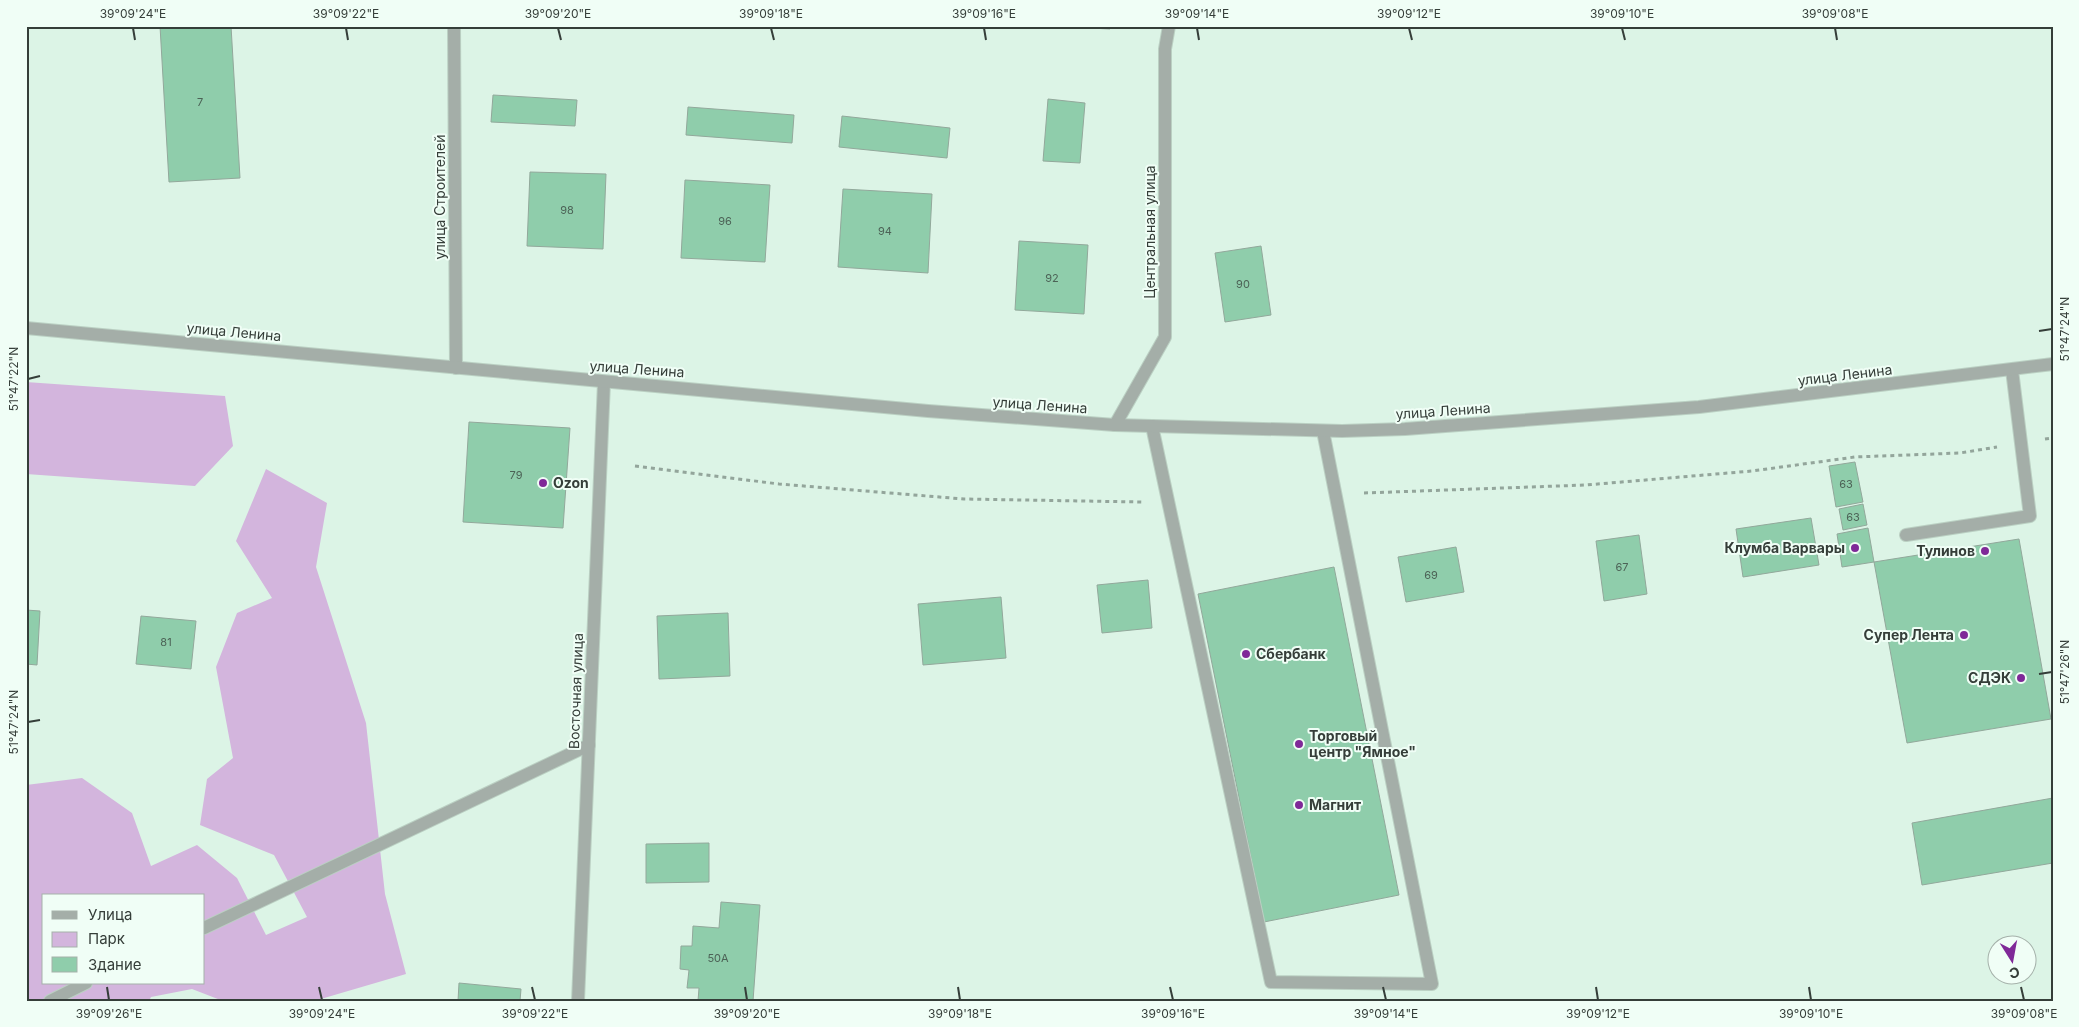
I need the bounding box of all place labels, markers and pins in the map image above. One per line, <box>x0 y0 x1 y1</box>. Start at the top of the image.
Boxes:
place label: Ozon <box>553 474 589 491</box>
marker: Ozon <box>537 477 549 489</box>
place label: Клумба Варвары <box>1724 539 1845 556</box>
marker: Клумба Варвары <box>1849 542 1861 554</box>
place label: Тулинов <box>1916 542 1975 559</box>
marker: Тулинов <box>1979 545 1991 557</box>
place label: Супер Лента <box>1863 626 1954 643</box>
marker: Супер Лента <box>1958 629 1970 641</box>
place label: Сбербанк <box>1256 645 1326 662</box>
marker: Сбербанк <box>1240 648 1252 660</box>
place label: СДЭК <box>1968 669 2011 686</box>
marker: СДЭК <box>2015 672 2027 684</box>
place label: Торговый центр "Ямное" <box>1309 727 1416 760</box>
marker: Торговый центр "Ямное" <box>1293 738 1305 750</box>
place label: Магнит <box>1309 796 1361 813</box>
marker: Магнит <box>1293 799 1305 811</box>

